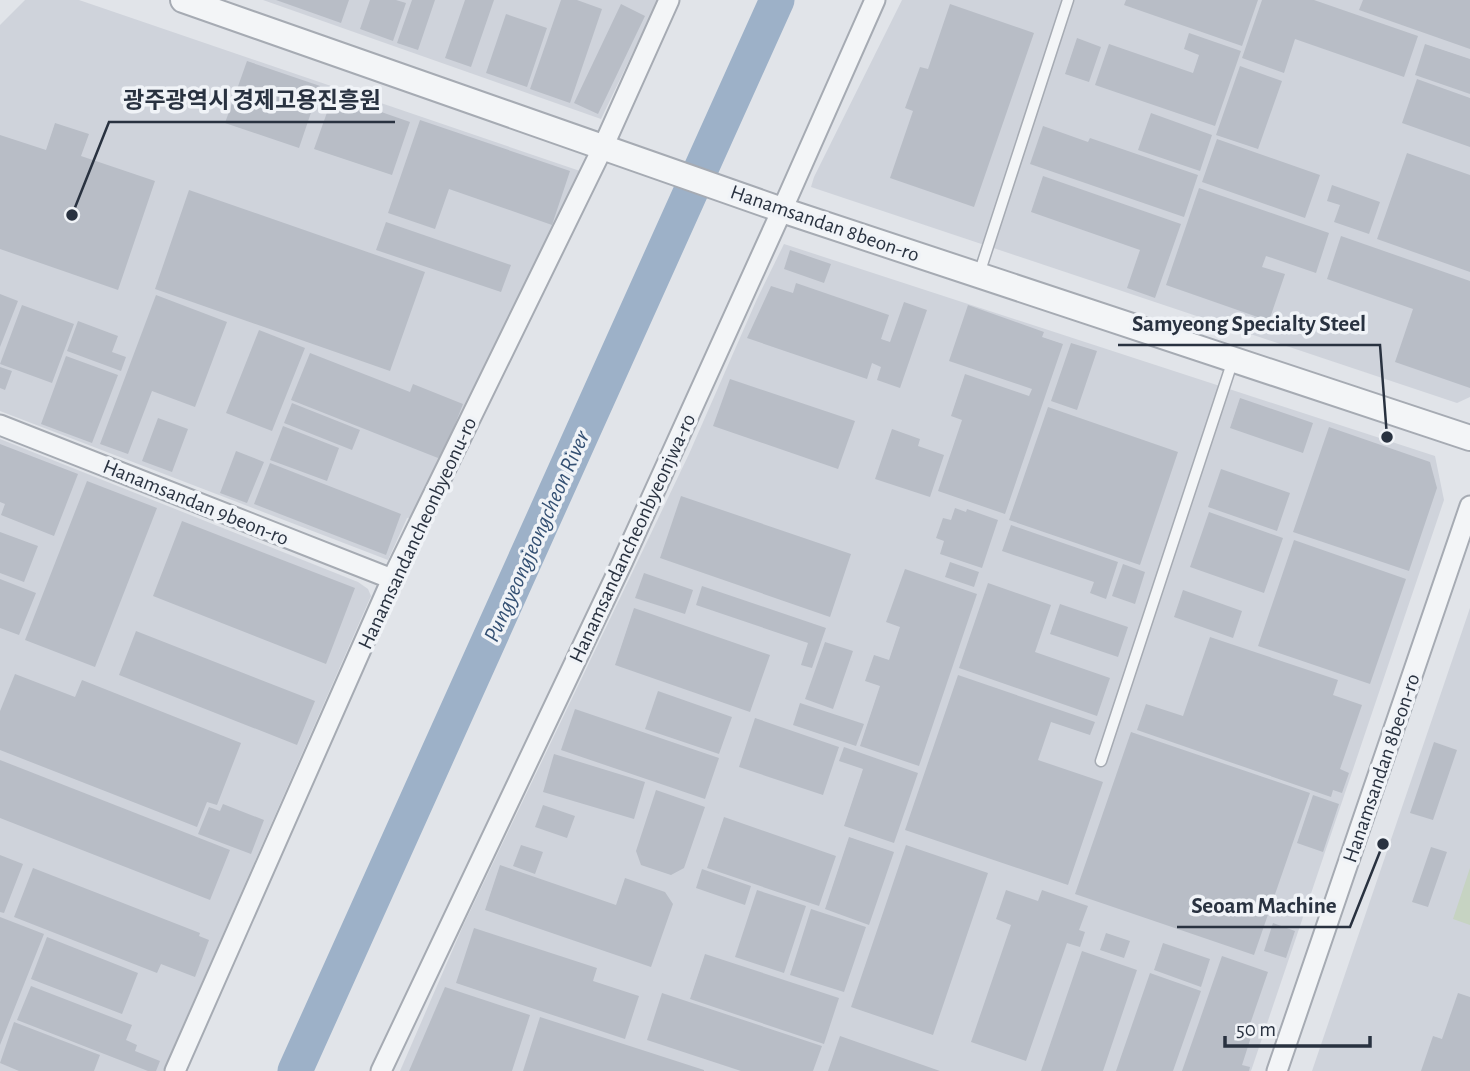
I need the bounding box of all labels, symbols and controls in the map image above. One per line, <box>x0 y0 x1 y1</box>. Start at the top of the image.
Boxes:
callout: 광주광역시 경제고용진흥원 <box>109 78 395 122</box>
text: 광주광역시 경제고용진흥원 <box>123 88 381 113</box>
street label: Hanamsandan 8beon-ro <box>728 181 922 266</box>
callout: Samyeong Specialty Steel <box>1118 301 1380 345</box>
text: Samyeong Specialty Steel <box>1132 313 1366 336</box>
street label: Hanamsandancheonbyeonjwa-ro <box>565 411 699 666</box>
street label: Hanamsandancheonbyeonu-ro <box>354 414 481 653</box>
water label: Pungyeongjeongcheon River <box>480 427 595 646</box>
street label: Hanamsandan 9beon-ro <box>100 456 292 549</box>
street label: Hanamsandan 8beon-ro <box>1339 671 1424 865</box>
callout: Seoam Machine <box>1177 883 1350 927</box>
text: Seoam Machine <box>1191 895 1337 918</box>
scale bar <box>1225 1004 1370 1048</box>
text: 50 m <box>1236 1019 1276 1040</box>

